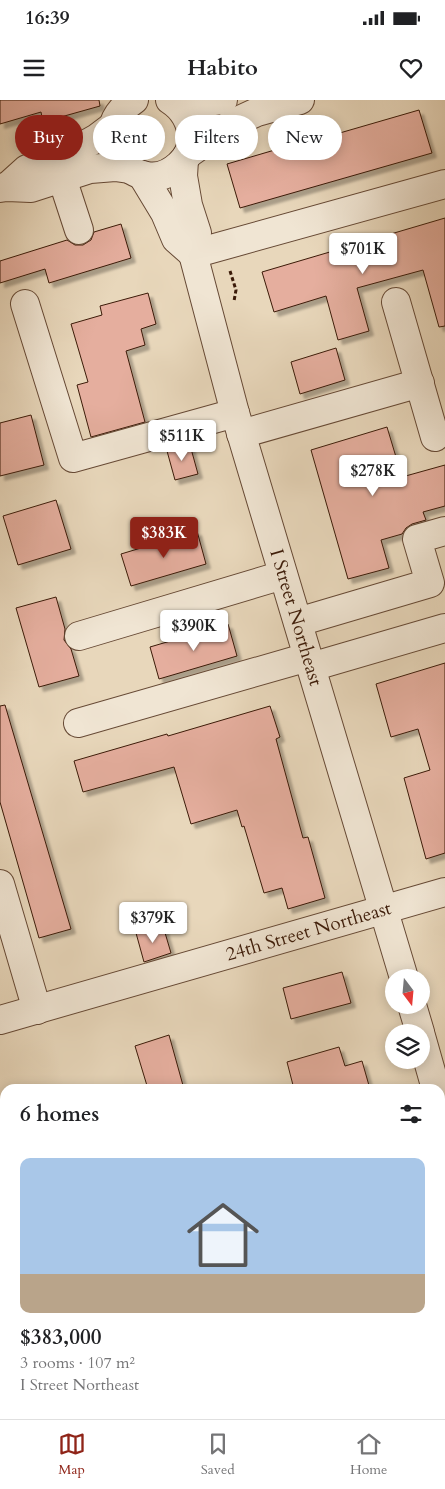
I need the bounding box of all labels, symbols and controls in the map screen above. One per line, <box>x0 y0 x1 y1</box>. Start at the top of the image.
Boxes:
text: 16:39 <box>25 5 69 31</box>
text: Habito <box>187 53 258 83</box>
icon: menu <box>20 54 48 82</box>
icon: heart <box>397 54 425 82</box>
chip: Buy <box>15 115 83 160</box>
chip: Rent <box>93 115 165 160</box>
chip: Filters <box>175 115 258 160</box>
chip: New <box>268 115 342 160</box>
pin: $701K <box>328 232 398 275</box>
text: $701K <box>340 238 386 260</box>
pin: $511K <box>147 420 217 462</box>
text: $511K <box>159 425 205 447</box>
pin: $278K <box>338 454 408 497</box>
text: $278K <box>350 460 396 482</box>
pin: $383K <box>129 516 199 559</box>
text: $383K <box>141 522 187 544</box>
street label: I Street Northeast <box>263 546 329 689</box>
pin: $390K <box>159 610 229 652</box>
text: $390K <box>171 615 217 637</box>
street label: 24th Street Northeast <box>223 895 394 967</box>
pin: $379K <box>118 902 188 944</box>
text: $379K <box>130 907 176 929</box>
north arrow <box>385 969 430 1014</box>
map controls <box>385 969 430 1069</box>
button: layers <box>385 1024 430 1069</box>
text: 6 homes <box>20 1100 99 1129</box>
icon: filters <box>397 1100 425 1128</box>
icon: home <box>178 1190 268 1280</box>
text: $383,000 <box>20 1323 101 1352</box>
text: 3 rooms · 107 m² <box>20 1352 135 1374</box>
text: I Street Northeast <box>20 1374 139 1396</box>
tab: Map <box>58 1430 86 1479</box>
tab: Saved <box>201 1430 235 1479</box>
tab: Home <box>350 1430 387 1479</box>

